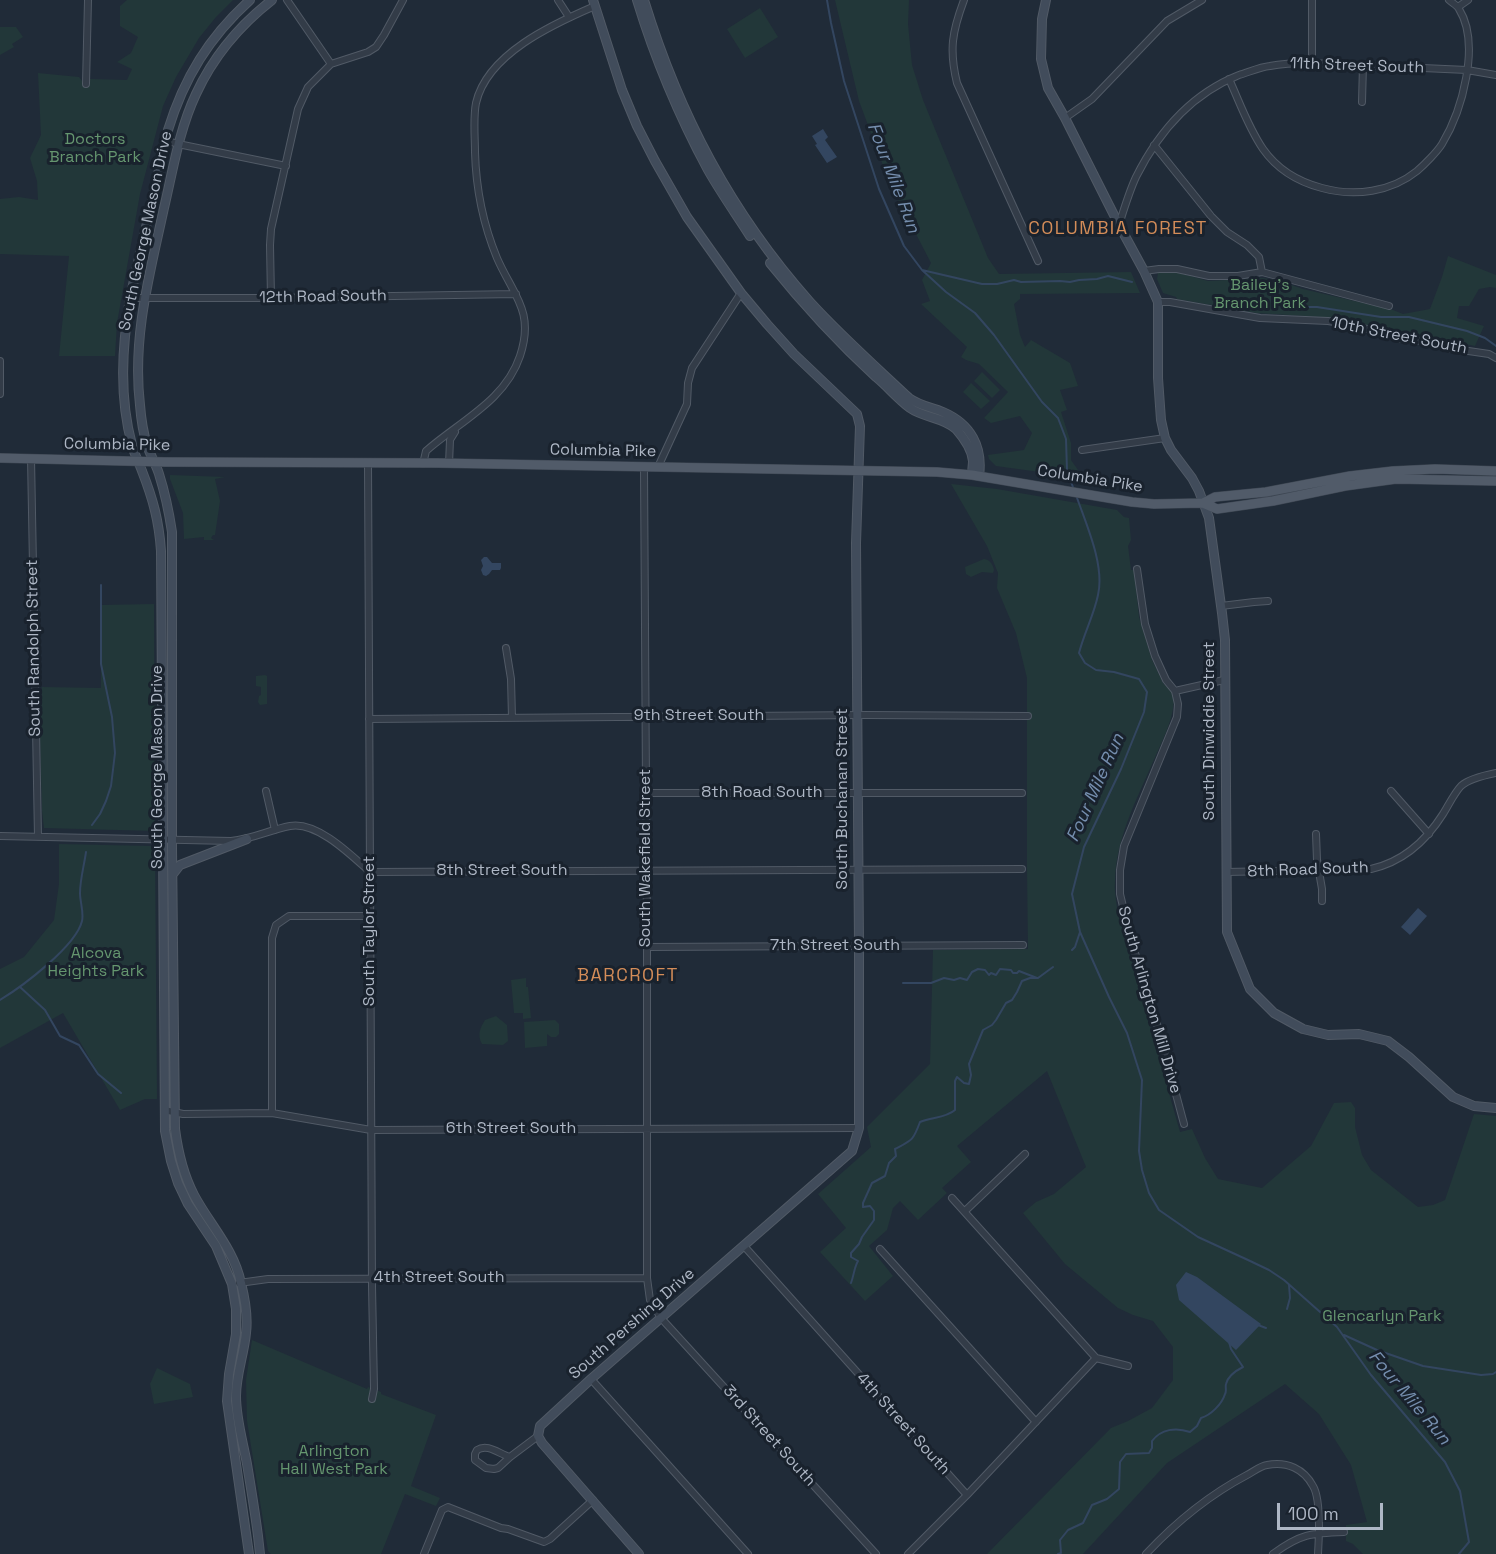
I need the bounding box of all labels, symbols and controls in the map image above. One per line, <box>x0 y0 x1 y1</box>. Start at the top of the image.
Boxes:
street label: 11th Street South <box>1290 54 1424 78</box>
water label: Four Mile Run <box>862 120 924 236</box>
street label: South George Mason Drive <box>115 129 177 333</box>
park label: Doctors Branch Park <box>49 130 141 168</box>
district label: COLUMBIA FOREST <box>1028 218 1208 240</box>
park label: Bailey's Branch Park <box>1214 276 1306 314</box>
street label: 12th Road South <box>259 286 387 308</box>
street label: 10th Street South <box>1329 313 1469 359</box>
street label: Columbia Pike <box>64 434 170 456</box>
street label: Columbia Pike <box>550 440 656 462</box>
street label: Columbia Pike <box>1036 461 1144 497</box>
street label: South Randolph Street <box>23 559 45 737</box>
street label: South Dinwiddie Street <box>1200 642 1220 820</box>
street label: South George Mason Drive <box>148 665 168 869</box>
street label: 9th Street South <box>634 706 764 726</box>
street label: South Buchanan Street <box>833 708 853 890</box>
water label: Four Mile Run <box>1062 731 1130 845</box>
street label: South Wakefield Street <box>636 769 656 947</box>
street label: 8th Road South <box>701 783 823 803</box>
street label: South Taylor Street <box>360 856 380 1006</box>
street label: 8th Road South <box>1247 858 1369 882</box>
street label: 8th Street South <box>437 861 567 881</box>
street label: South Arlington Mill Drive <box>1113 904 1185 1096</box>
street label: 7th Street South <box>770 936 900 956</box>
park label: Alcova Heights Park <box>48 944 144 982</box>
district label: BARCROFT <box>577 965 679 987</box>
street label: 6th Street South <box>446 1119 576 1139</box>
street label: South Pershing Drive <box>565 1264 699 1384</box>
street label: 4th Street South <box>374 1268 504 1288</box>
park label: Glencarlyn Park <box>1322 1307 1442 1327</box>
water label: Four Mile Run <box>1363 1347 1455 1449</box>
street label: 4th Street South <box>852 1369 954 1479</box>
street label: 3rd Street South <box>719 1381 819 1491</box>
park label: Arlington Hall West Park <box>280 1442 388 1480</box>
scale bar <box>1280 1491 1386 1529</box>
text: 100 m <box>1288 1502 1339 1525</box>

